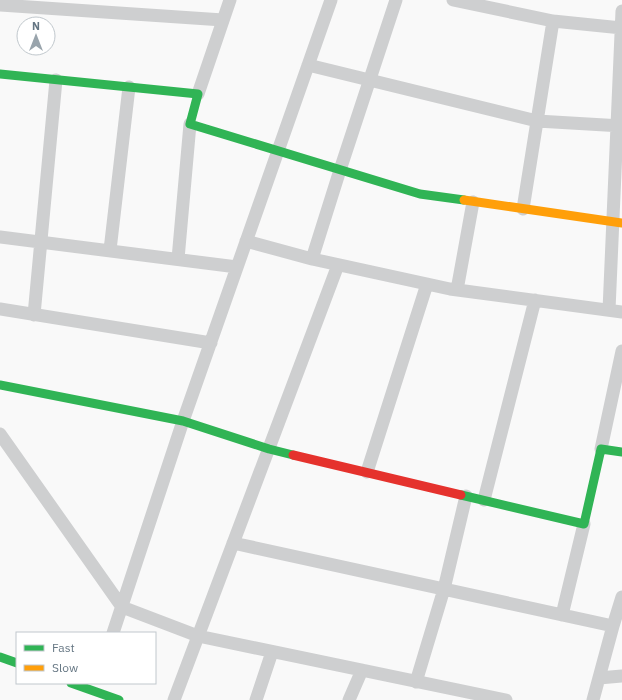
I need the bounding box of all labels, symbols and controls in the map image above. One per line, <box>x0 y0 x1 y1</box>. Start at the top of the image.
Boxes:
north arrow <box>16 16 56 56</box>
text: N <box>32 19 40 33</box>
legend <box>16 632 156 684</box>
text: Fast <box>52 640 75 655</box>
text: Slow <box>52 660 78 675</box>

